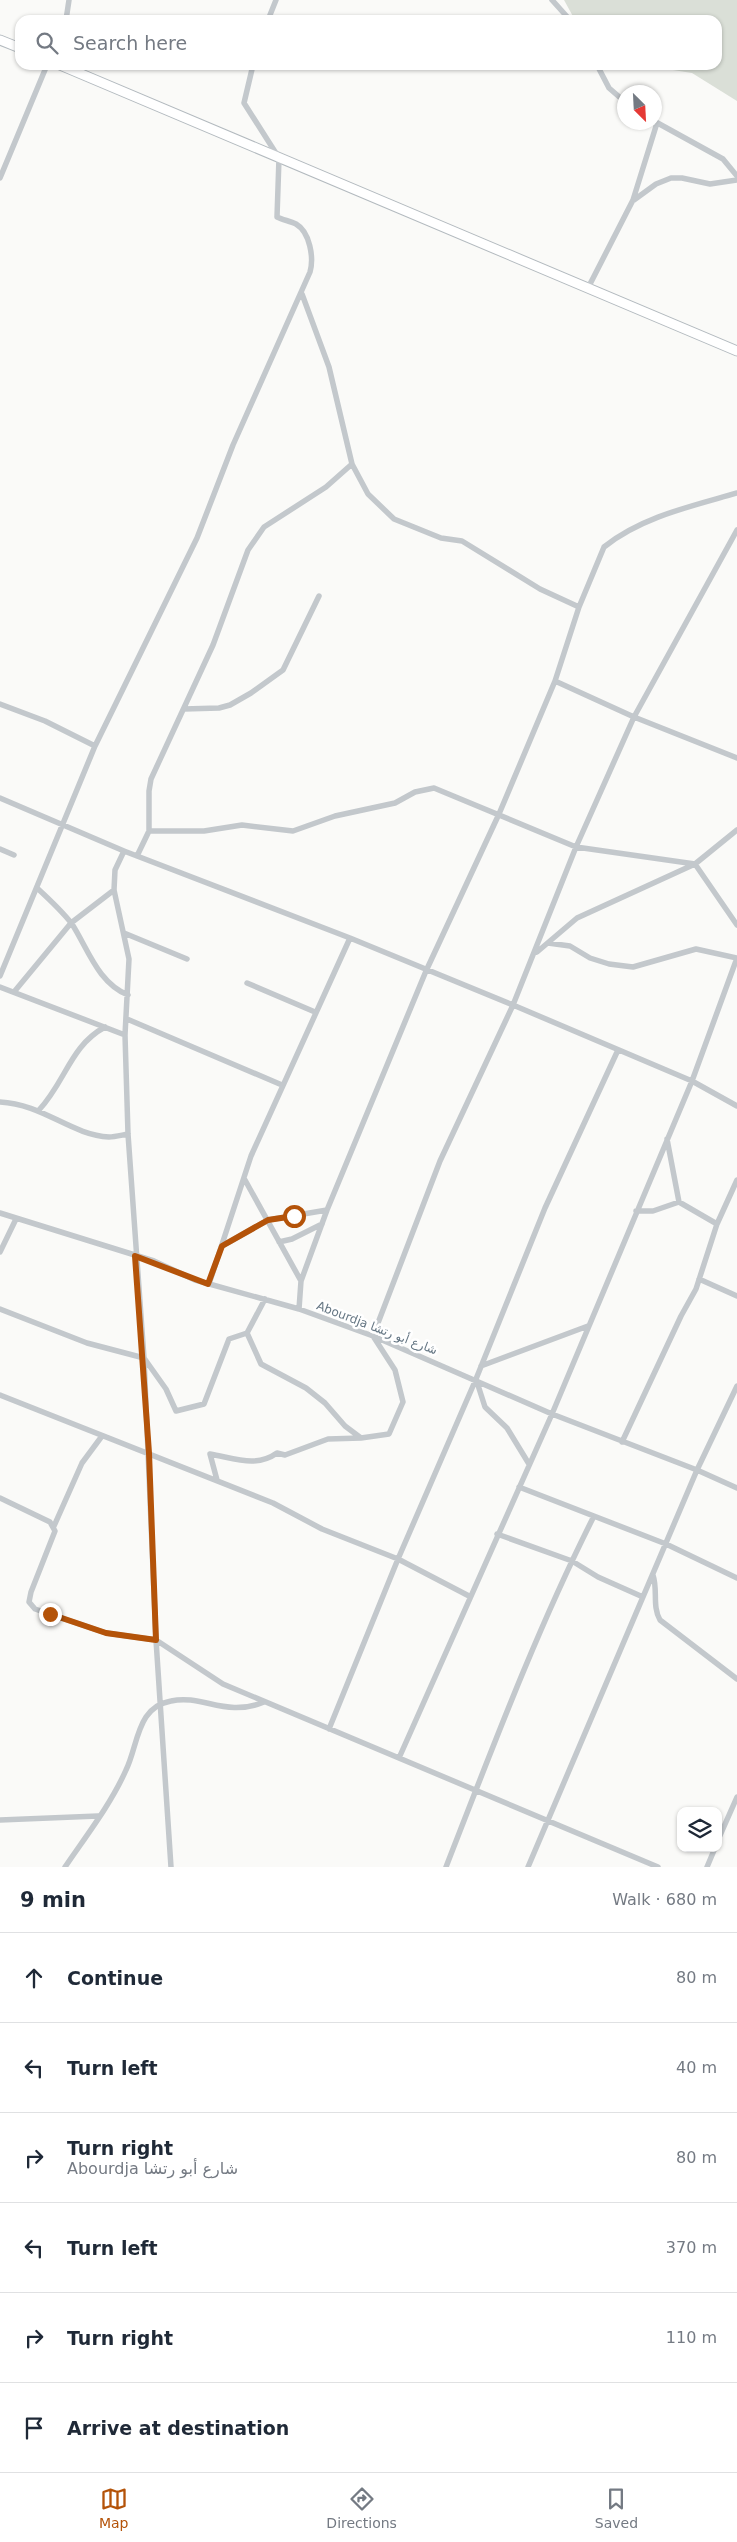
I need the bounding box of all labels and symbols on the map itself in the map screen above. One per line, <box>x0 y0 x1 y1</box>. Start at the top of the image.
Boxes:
north arrow <box>617 85 662 130</box>
route start <box>283 1205 306 1228</box>
street label: Abourdja شارع أبو رتشا <box>314 1298 440 1358</box>
route end <box>39 1603 62 1626</box>

